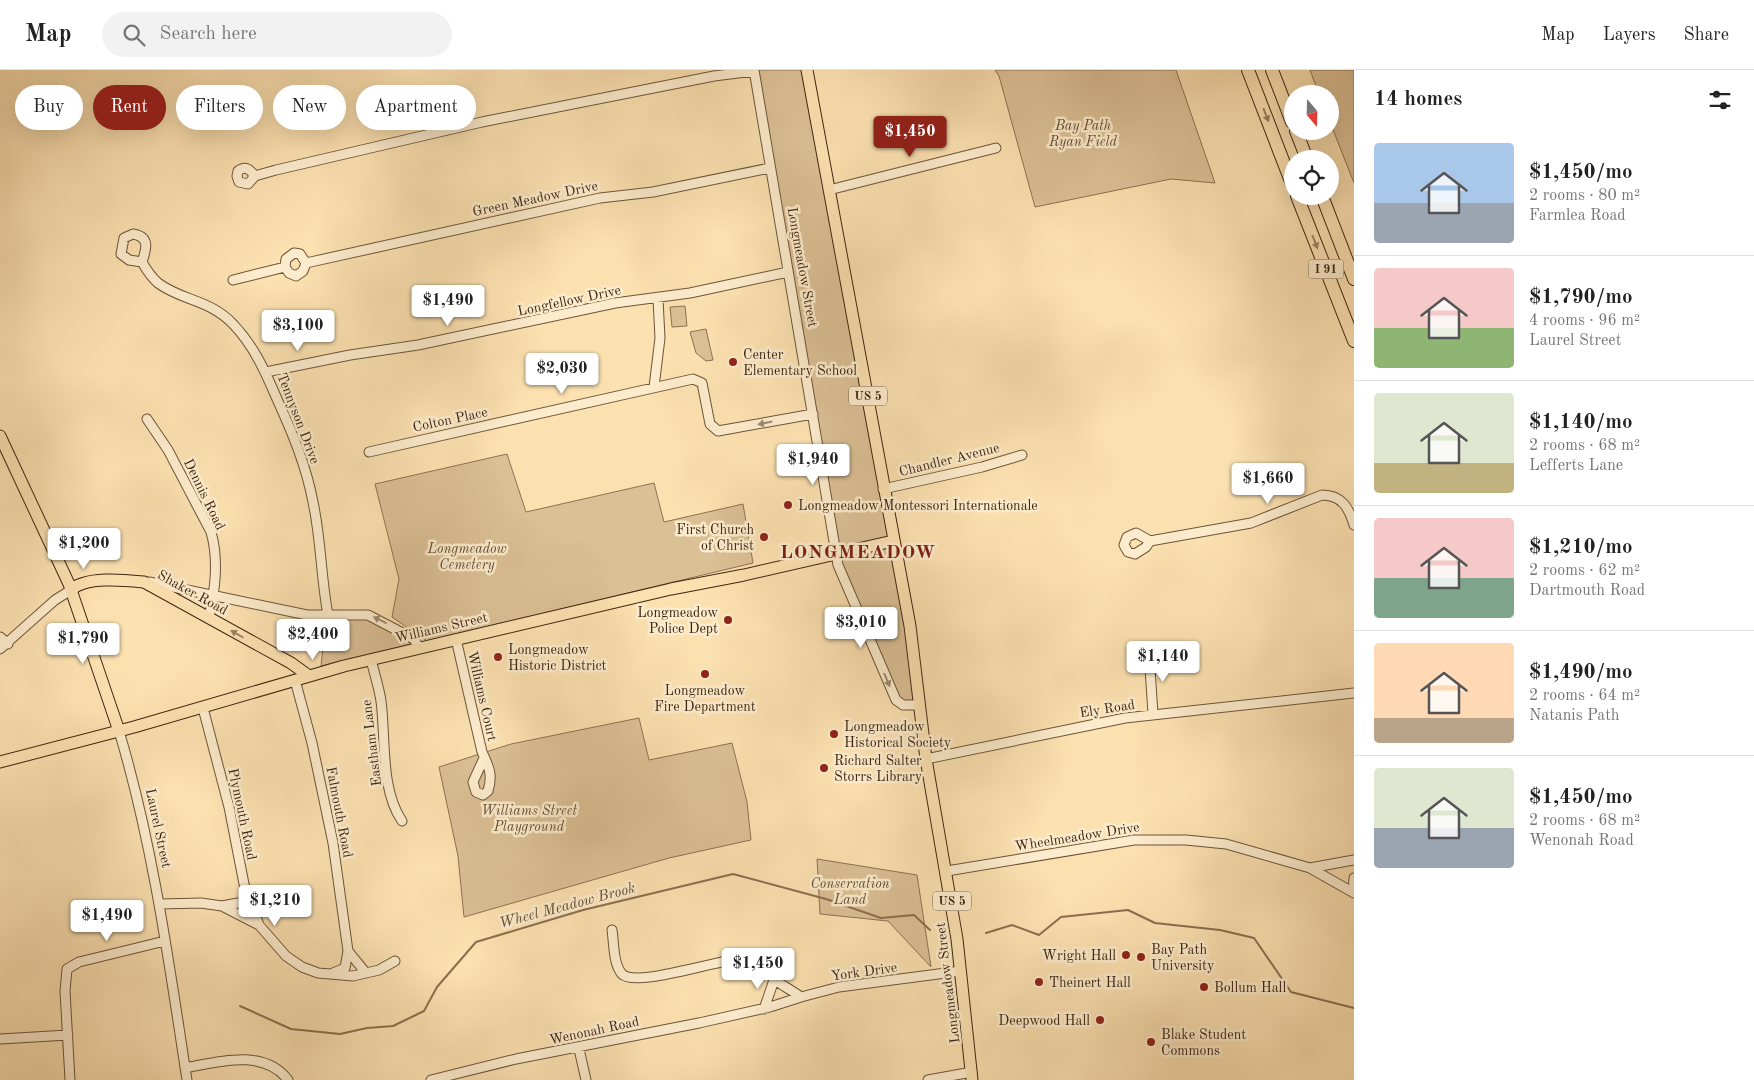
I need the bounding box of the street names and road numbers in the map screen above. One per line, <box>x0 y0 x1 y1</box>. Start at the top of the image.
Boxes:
street label: Green Meadow Drive <box>471 179 599 219</box>
street label: Longmeadow Street <box>785 206 820 328</box>
road number: I 91 <box>1308 260 1344 278</box>
street label: Longfellow Drive <box>516 283 622 319</box>
street label: Tennyson Drive <box>274 371 322 466</box>
road number: US 5 <box>849 386 887 406</box>
street label: Colton Place <box>411 405 489 435</box>
street label: Chandler Avenue <box>898 441 1001 479</box>
street label: Dennis Road <box>181 457 227 532</box>
street label: Shaker Road <box>155 568 230 618</box>
street label: Williams Street <box>394 610 489 645</box>
street label: Williams Court <box>465 650 499 743</box>
street label: Ely Road <box>1078 698 1136 720</box>
street label: Eastham Lane <box>360 699 384 787</box>
street label: Falmouth Road <box>323 765 355 859</box>
street label: Plymouth Road <box>225 767 259 862</box>
street label: Laurel Street <box>143 787 173 869</box>
street label: Wheelmeadow Drive <box>1014 820 1141 854</box>
road number: US 5 <box>933 891 971 910</box>
street label: Longmeadow Street <box>934 921 962 1044</box>
street label: York Drive <box>830 960 898 984</box>
street label: Wenonah Road <box>548 1015 641 1047</box>

